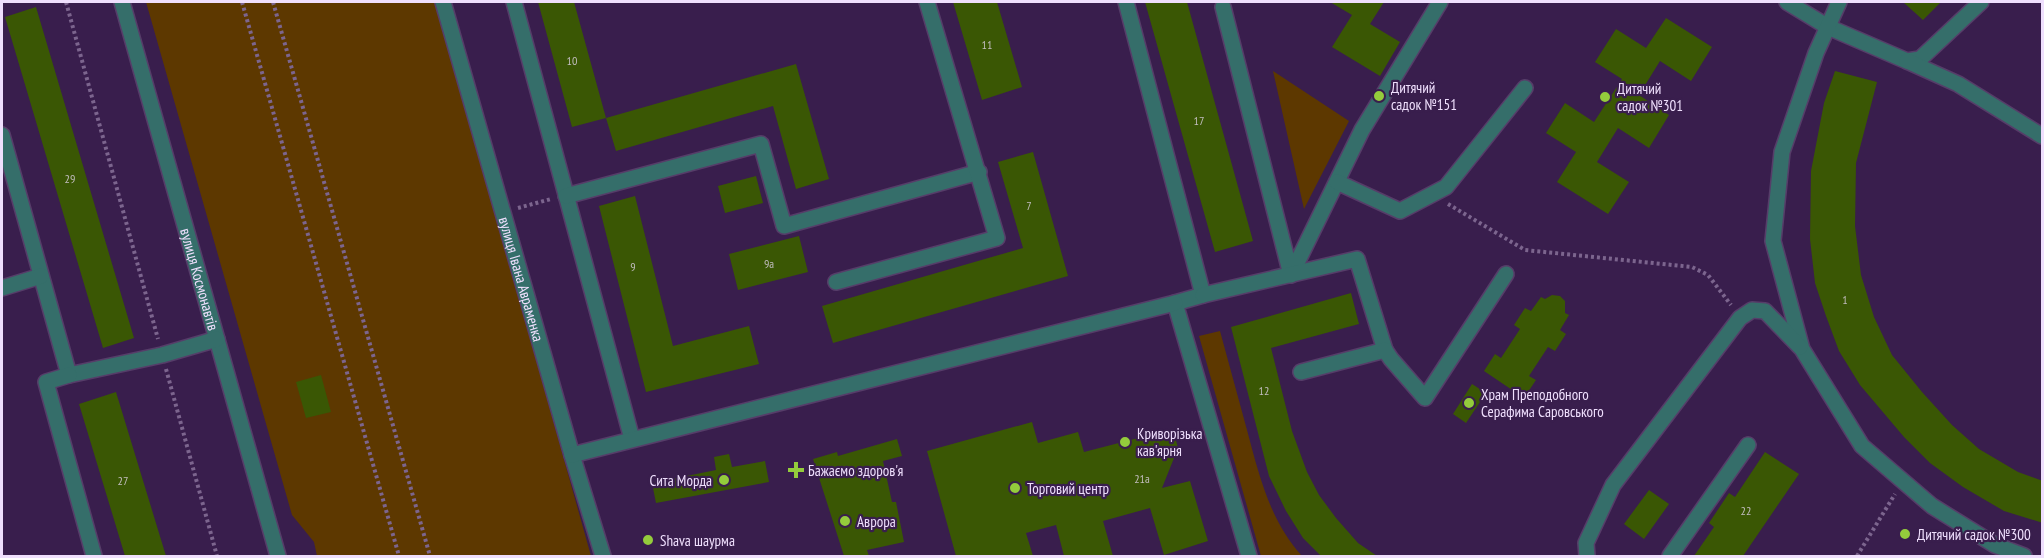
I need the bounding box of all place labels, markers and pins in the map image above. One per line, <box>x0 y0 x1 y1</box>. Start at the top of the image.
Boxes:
place label: Дитячий садок №151 <box>1391 78 1457 114</box>
place label: Дитячий садок №301 <box>1617 79 1683 115</box>
marker: Дитячий садок №151 <box>1372 89 1386 103</box>
marker: Дитячий садок №301 <box>1598 90 1612 104</box>
place label: Храм Преподобного Серафима Саровського <box>1481 385 1604 421</box>
marker: Храм Преподобного Серафима Саровського <box>1462 396 1476 410</box>
place label: Криворізька кав'ярня <box>1137 424 1203 460</box>
marker: Криворізька кав'ярня <box>1118 435 1132 449</box>
place label: Бажаємо здоров'я <box>808 461 903 480</box>
marker: Бажаємо здоров'я <box>789 463 803 477</box>
place label: Сита Морда <box>649 471 712 490</box>
marker: Сита Морда <box>717 473 731 487</box>
place label: Торговий центр <box>1027 479 1109 498</box>
marker: Торговий центр <box>1008 481 1022 495</box>
place label: Аврора <box>857 512 896 531</box>
marker: Аврора <box>838 514 852 528</box>
place label: Дитячий садок №300 <box>1917 525 2031 544</box>
marker: Дитячий садок №300 <box>1898 527 1912 541</box>
place label: Shava шаурма <box>660 531 735 550</box>
marker: Shava шаурма <box>641 533 655 547</box>

